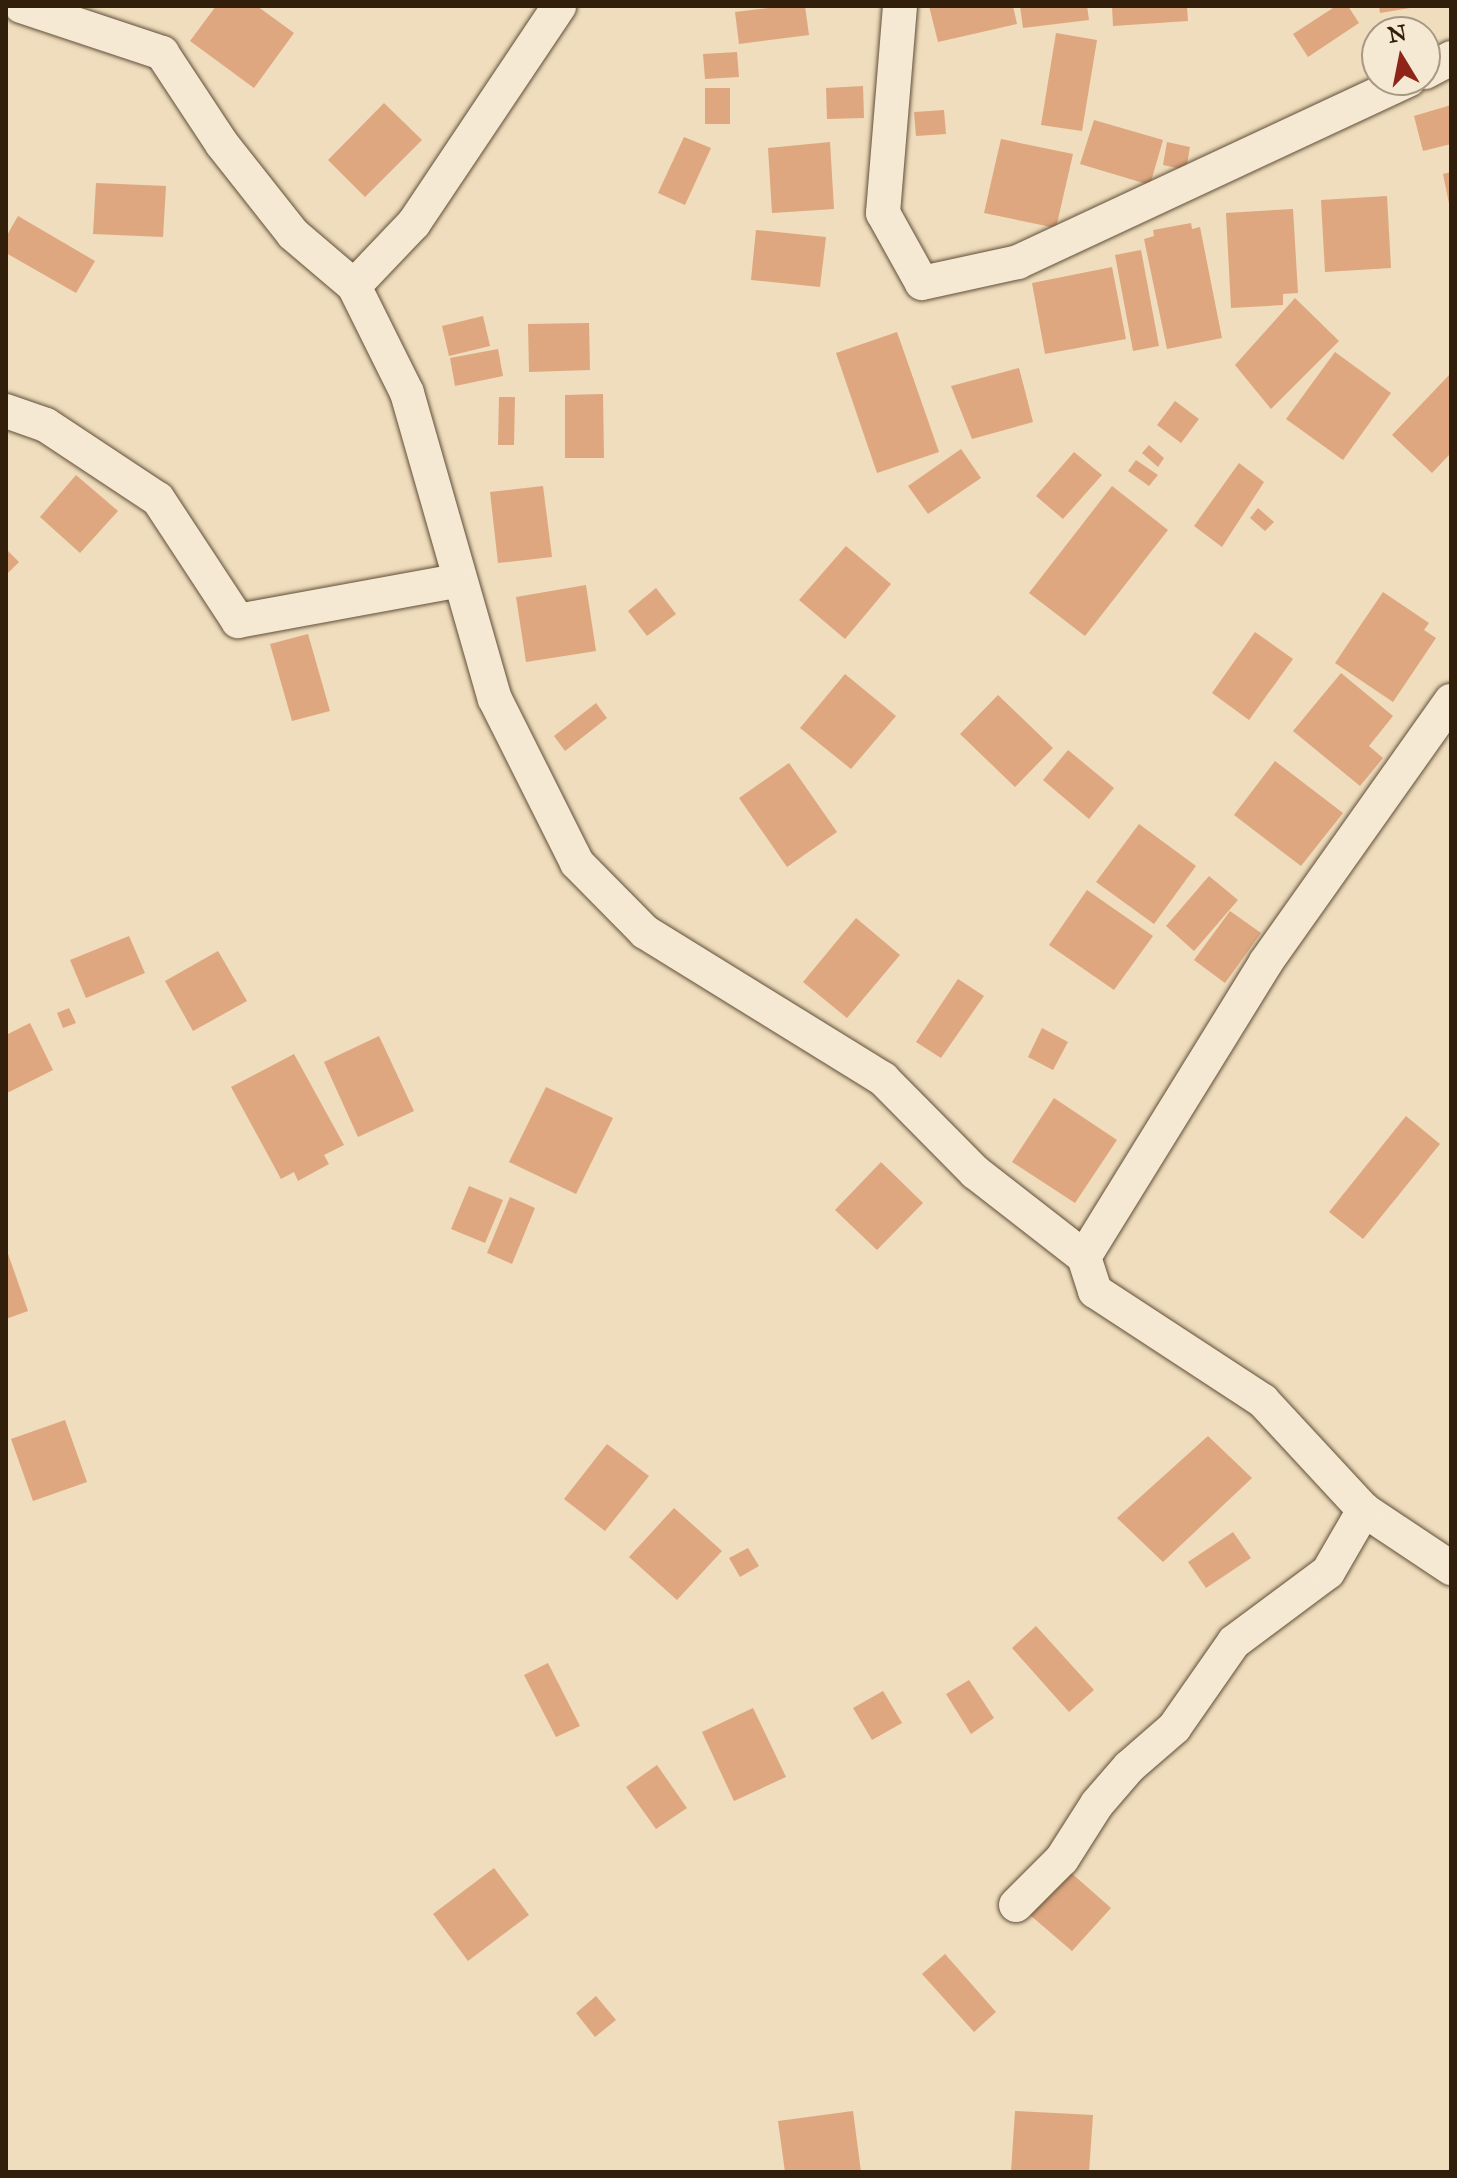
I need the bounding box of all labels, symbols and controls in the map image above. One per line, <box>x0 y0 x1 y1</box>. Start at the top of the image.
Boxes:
north arrow <box>1361 16 1441 96</box>
text: N <box>1386 19 1409 49</box>

